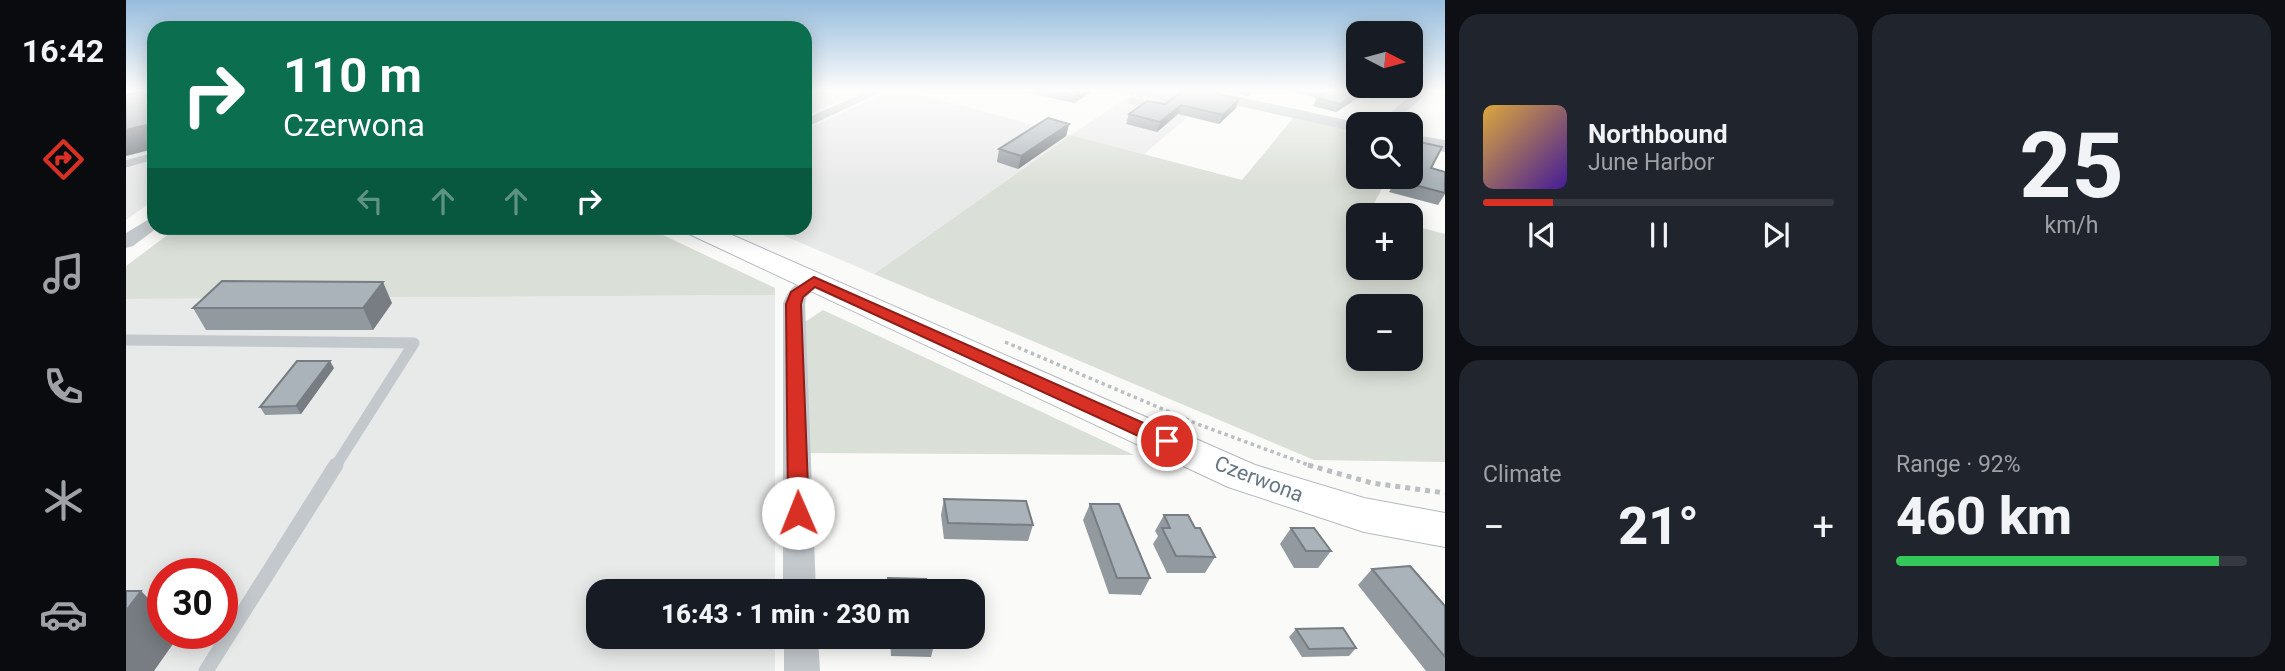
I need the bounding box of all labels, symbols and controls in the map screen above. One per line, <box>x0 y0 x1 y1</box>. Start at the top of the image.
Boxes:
north arrow <box>1346 21 1423 98</box>
map controls <box>1346 21 1423 371</box>
text: 16:42 <box>22 32 104 70</box>
text: 110 m <box>283 47 422 104</box>
icon: right <box>168 49 259 140</box>
text: Czerwona <box>283 106 425 144</box>
button: search <box>1346 112 1423 189</box>
text: 25 <box>2019 113 2124 219</box>
text: Northbound <box>1588 119 1728 149</box>
icon: directions <box>39 135 88 184</box>
text: June Harbor <box>1588 149 1715 176</box>
icon: left <box>351 182 389 220</box>
icon: ahead <box>424 182 462 220</box>
icon: ahead <box>497 182 535 220</box>
icon: right <box>570 182 608 220</box>
button: + <box>1346 203 1423 280</box>
text: km/h <box>2045 212 2099 239</box>
icon: previous <box>1523 216 1561 254</box>
icon: pause <box>1640 216 1678 254</box>
icon: next <box>1757 216 1795 254</box>
icon: music <box>39 249 88 298</box>
button: − <box>1346 294 1423 371</box>
icon: phone <box>39 362 88 411</box>
pin <box>1137 411 1197 471</box>
icon: arrive <box>1148 422 1186 460</box>
street label: Czerwona <box>1211 451 1307 507</box>
text: Range · 92% <box>1896 451 2021 478</box>
text: Climate <box>1483 461 1562 488</box>
icon: climate <box>39 476 88 525</box>
position arrow <box>761 476 835 550</box>
text: 460 km <box>1896 486 2072 547</box>
text: 21° <box>1618 496 1699 557</box>
text: − <box>1483 505 1505 549</box>
text: + <box>1812 505 1834 549</box>
speed limit sign: 30 <box>147 558 238 649</box>
icon: car <box>39 590 88 639</box>
text: 16:43 · 1 min · 230 m <box>661 599 910 629</box>

